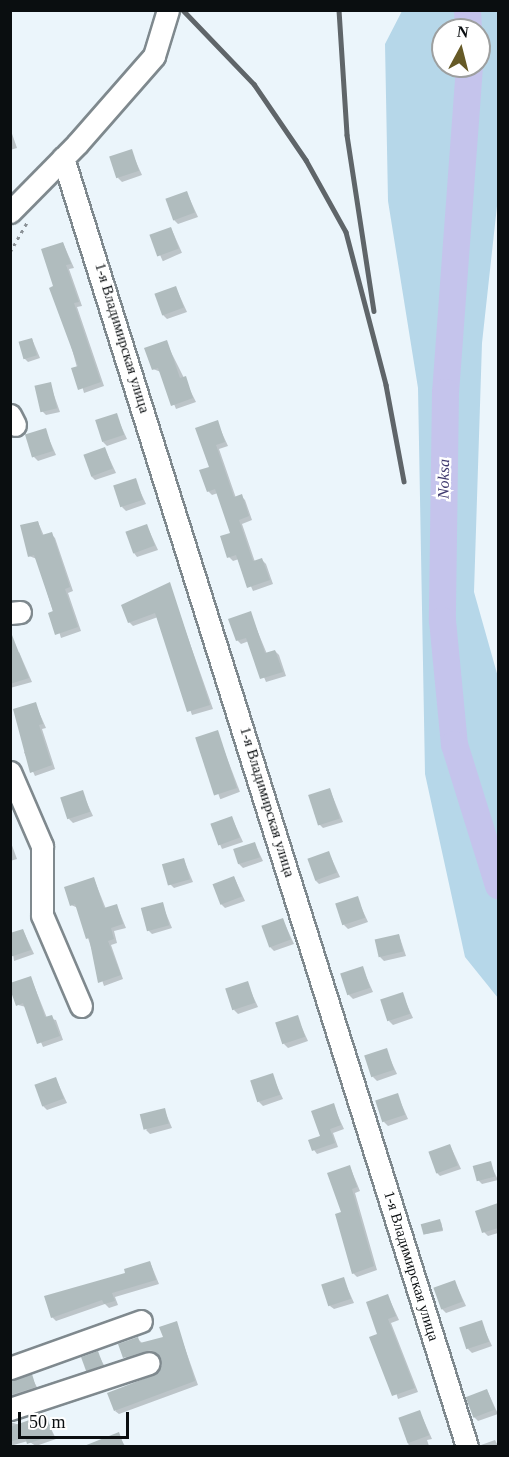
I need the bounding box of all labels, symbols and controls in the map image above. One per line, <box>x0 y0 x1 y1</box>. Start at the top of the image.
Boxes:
north arrow <box>431 18 491 78</box>
text: N <box>456 22 470 41</box>
street label: 1-я Владимирская улица <box>91 261 153 415</box>
water label: Noksa <box>434 459 454 499</box>
street label: 1-я Владимирская улица <box>236 725 298 879</box>
street label: 1-я Владимирская улица <box>380 1189 442 1343</box>
scale bar <box>21 1400 132 1438</box>
text: 50 m <box>29 1412 66 1432</box>

